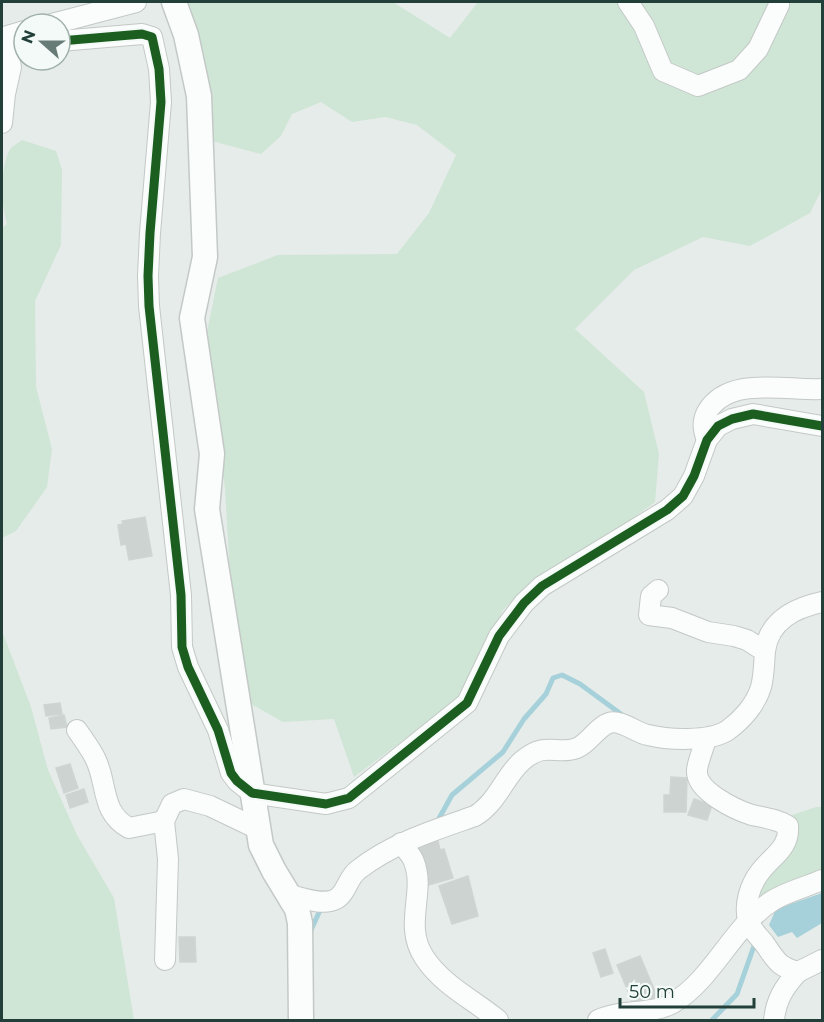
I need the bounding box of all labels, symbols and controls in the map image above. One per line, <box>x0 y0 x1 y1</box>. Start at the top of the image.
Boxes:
north arrow <box>12 12 72 72</box>
text: N <box>17 27 40 46</box>
scale bar <box>620 971 754 1009</box>
text: 50 m <box>629 981 675 1003</box>

